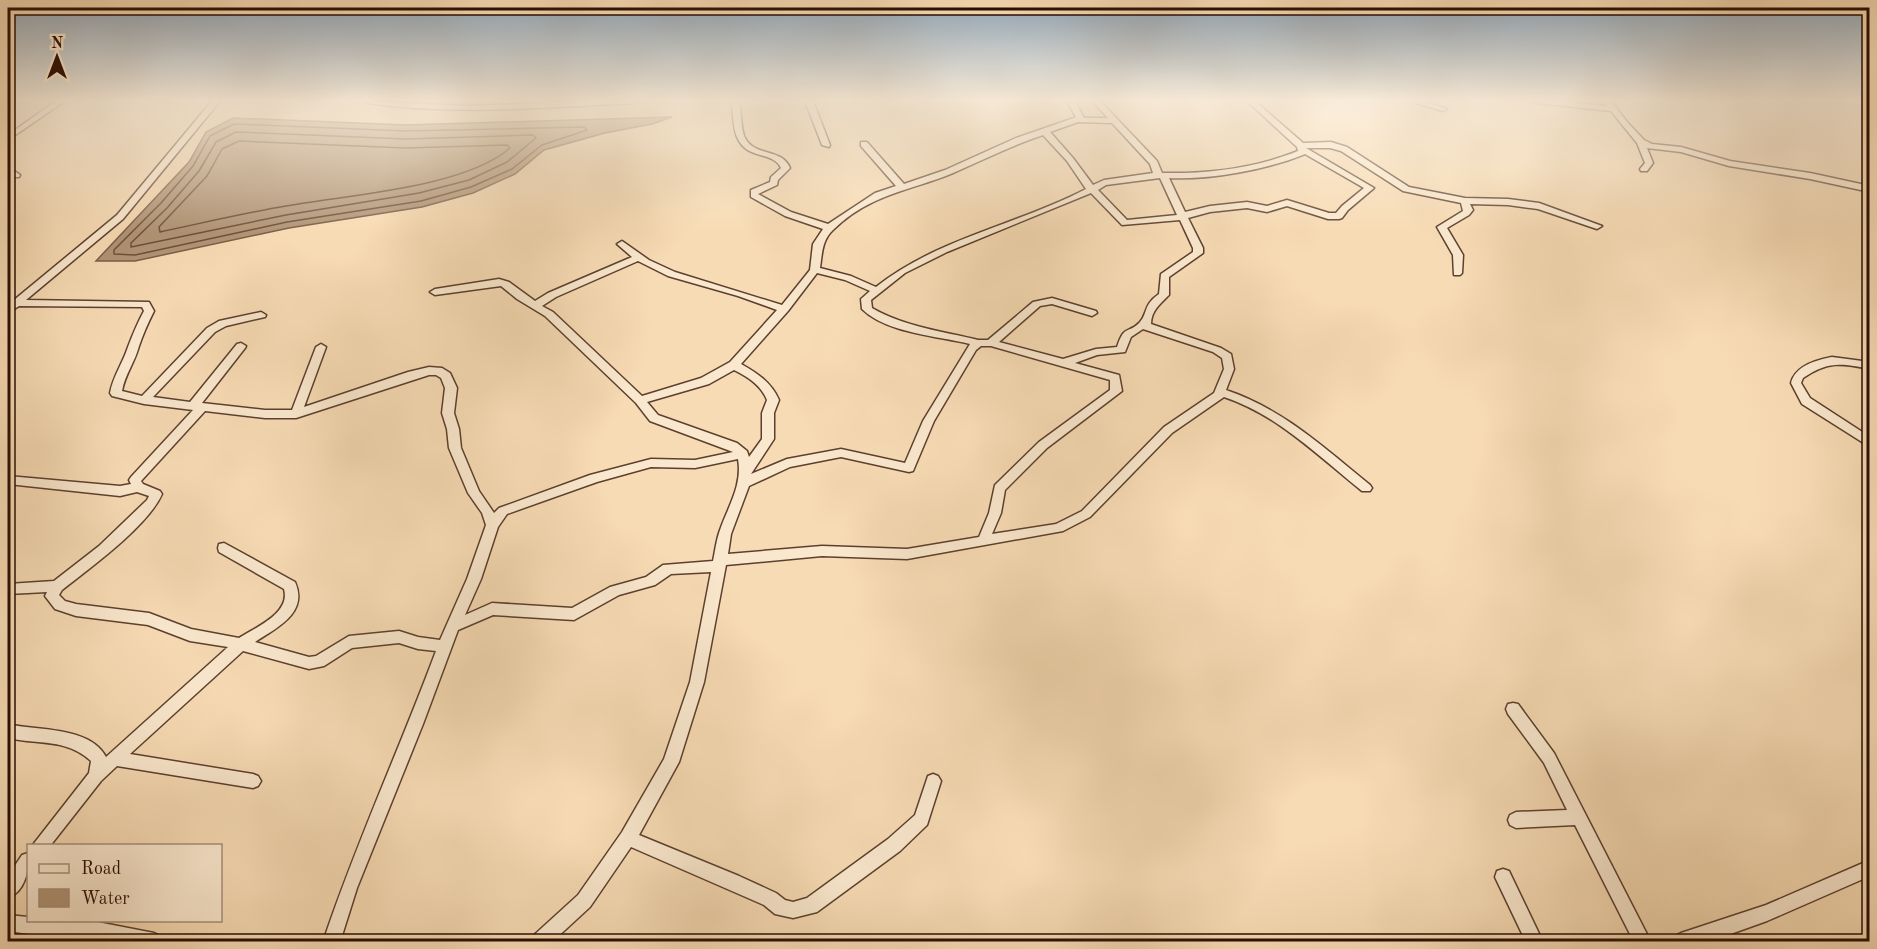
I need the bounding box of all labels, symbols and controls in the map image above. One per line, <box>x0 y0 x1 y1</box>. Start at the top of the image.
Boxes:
north arrow <box>27 27 87 87</box>
text: N <box>51 36 64 52</box>
legend <box>27 844 222 922</box>
text: Road <box>81 860 121 878</box>
text: Water <box>81 890 130 908</box>

